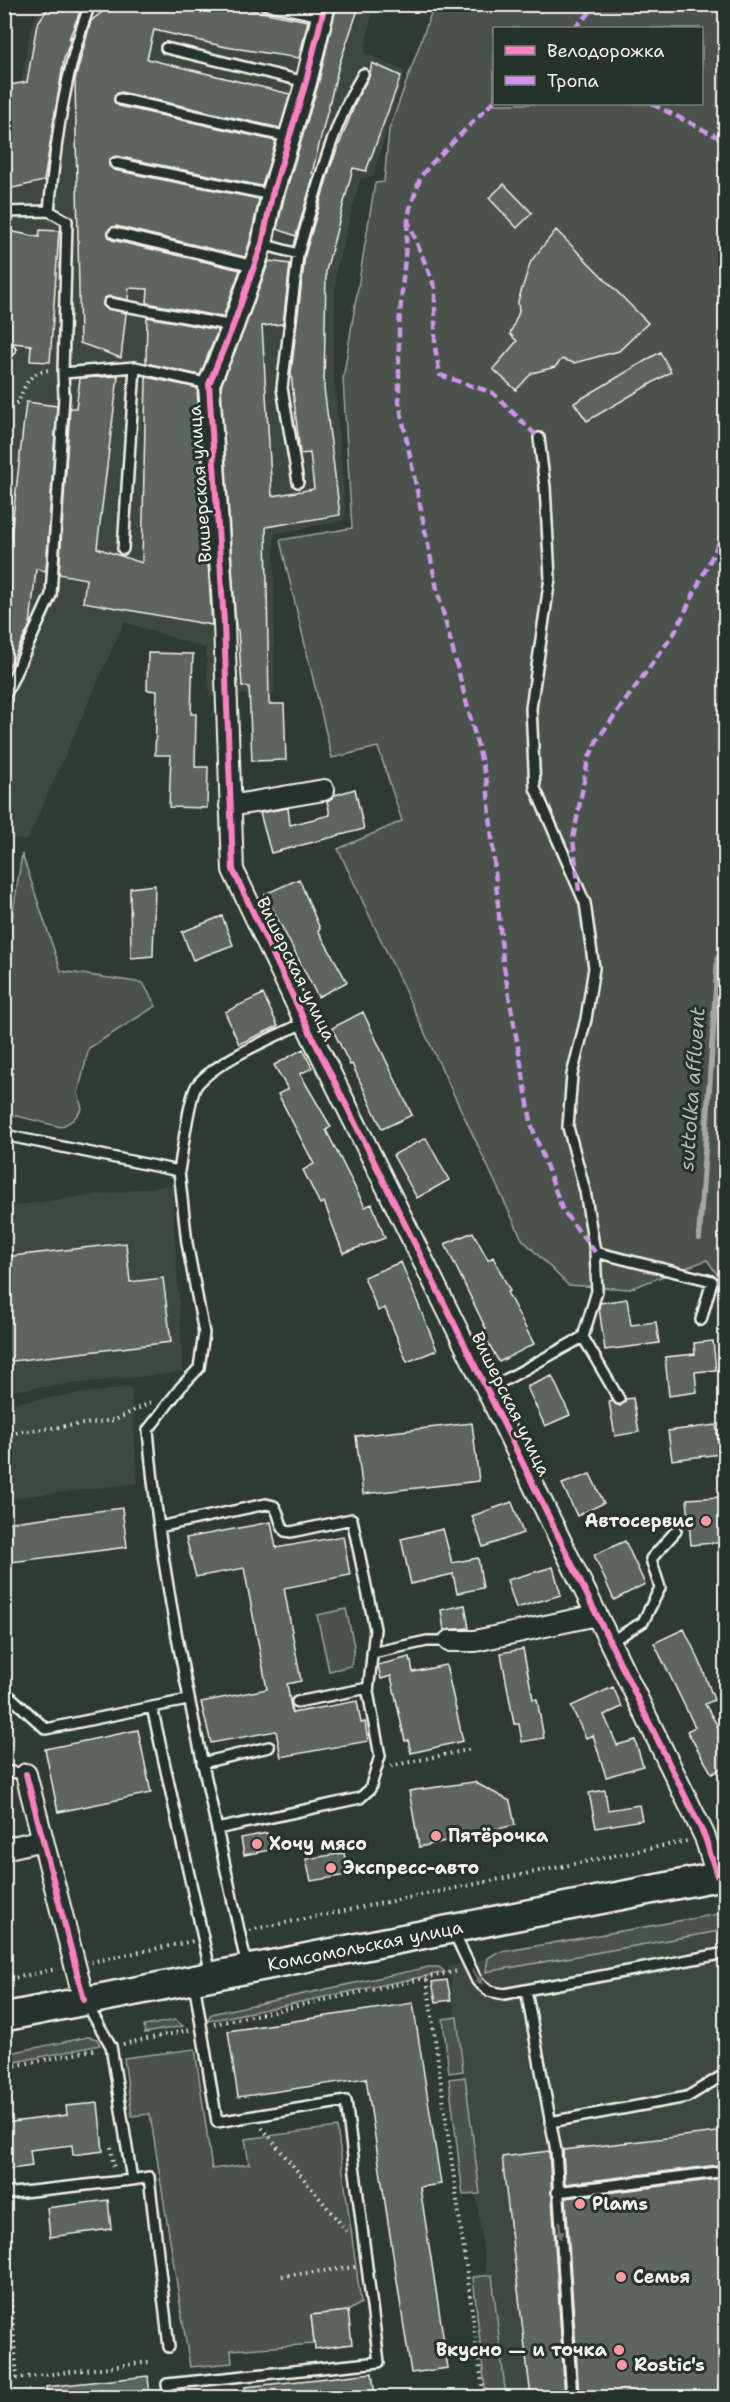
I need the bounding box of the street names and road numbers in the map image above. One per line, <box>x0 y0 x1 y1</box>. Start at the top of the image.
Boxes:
street label: Вишерская улица <box>183 404 217 564</box>
street label: Вишерская улица <box>251 893 341 1045</box>
street label: Вишерская улица <box>466 1328 556 1480</box>
street label: Комсомольская улица <box>265 1915 465 1977</box>

